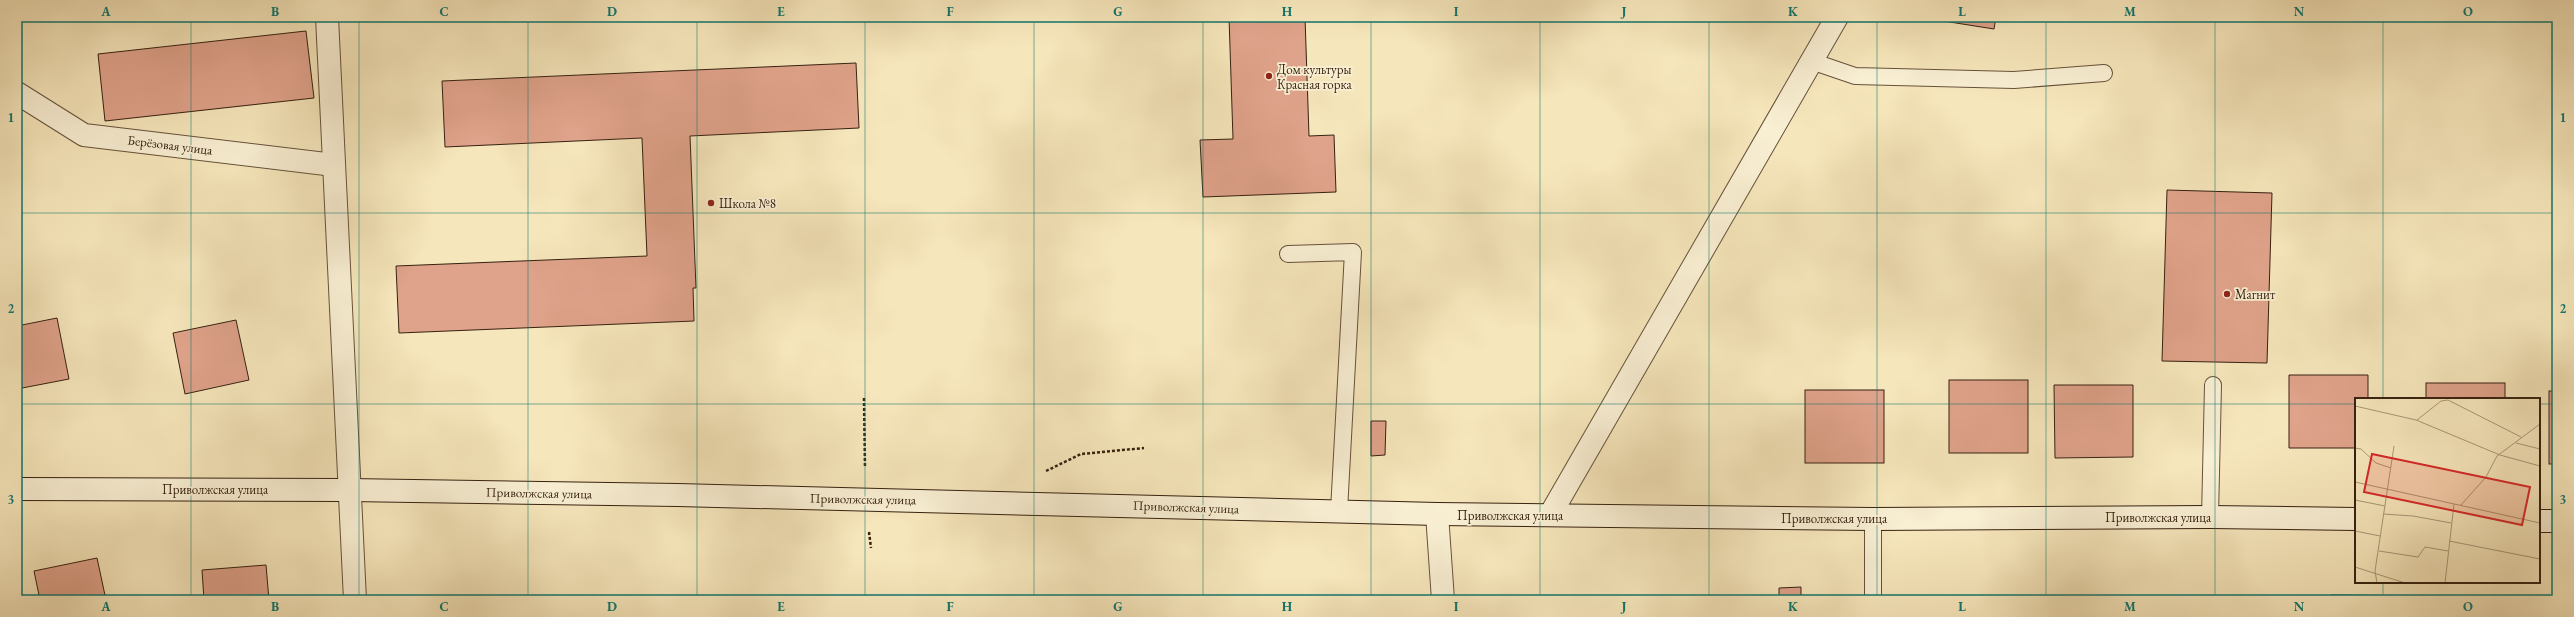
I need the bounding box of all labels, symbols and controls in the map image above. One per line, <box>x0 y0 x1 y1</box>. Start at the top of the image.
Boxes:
text: A <box>100 3 111 20</box>
text: B <box>271 3 279 20</box>
text: C <box>439 3 449 20</box>
text: D <box>607 3 617 20</box>
text: E <box>777 3 785 20</box>
text: F <box>946 3 954 20</box>
text: G <box>1113 3 1123 20</box>
text: H <box>1282 3 1293 20</box>
text: I <box>1454 3 1459 20</box>
text: J <box>1620 3 1627 20</box>
text: K <box>1788 3 1799 20</box>
text: L <box>1958 3 1966 20</box>
text: M <box>2124 3 2136 20</box>
text: N <box>2294 3 2305 20</box>
text: O <box>2463 3 2473 20</box>
place label: Дом культуры Красная горка <box>1277 61 1353 93</box>
marker: Дом культуры Красная горка <box>1264 71 1274 81</box>
text: 1 <box>8 109 15 126</box>
text: 1 <box>2560 109 2567 126</box>
street label: Берёзовая улица <box>127 131 214 159</box>
place label: Школа №8 <box>719 195 776 212</box>
marker: Школа №8 <box>706 198 716 208</box>
place label: Магнит <box>2235 286 2276 303</box>
marker: Магнит <box>2222 289 2232 299</box>
text: 2 <box>8 300 15 317</box>
text: 2 <box>2560 300 2567 317</box>
inset map <box>2355 398 2540 583</box>
street label: Приволжская улица <box>162 481 269 498</box>
street label: Приволжская улица <box>486 484 593 502</box>
street label: Приволжская улица <box>810 490 917 508</box>
text: 3 <box>8 491 15 508</box>
text: 3 <box>2560 491 2567 508</box>
street label: Приволжская улица <box>1133 497 1240 517</box>
street label: Приволжская улица <box>1457 507 1564 524</box>
street label: Приволжская улица <box>2105 509 2212 526</box>
street label: Приволжская улица <box>1781 510 1888 527</box>
text: A <box>100 598 111 615</box>
text: B <box>271 598 279 615</box>
text: C <box>439 598 449 615</box>
text: D <box>607 598 617 615</box>
text: E <box>777 598 785 615</box>
text: F <box>946 598 954 615</box>
text: G <box>1113 598 1123 615</box>
text: H <box>1282 598 1293 615</box>
text: I <box>1454 598 1459 615</box>
text: J <box>1620 598 1627 615</box>
text: K <box>1788 598 1799 615</box>
text: L <box>1958 598 1966 615</box>
text: M <box>2124 598 2136 615</box>
text: N <box>2294 598 2305 615</box>
text: O <box>2463 598 2473 615</box>

